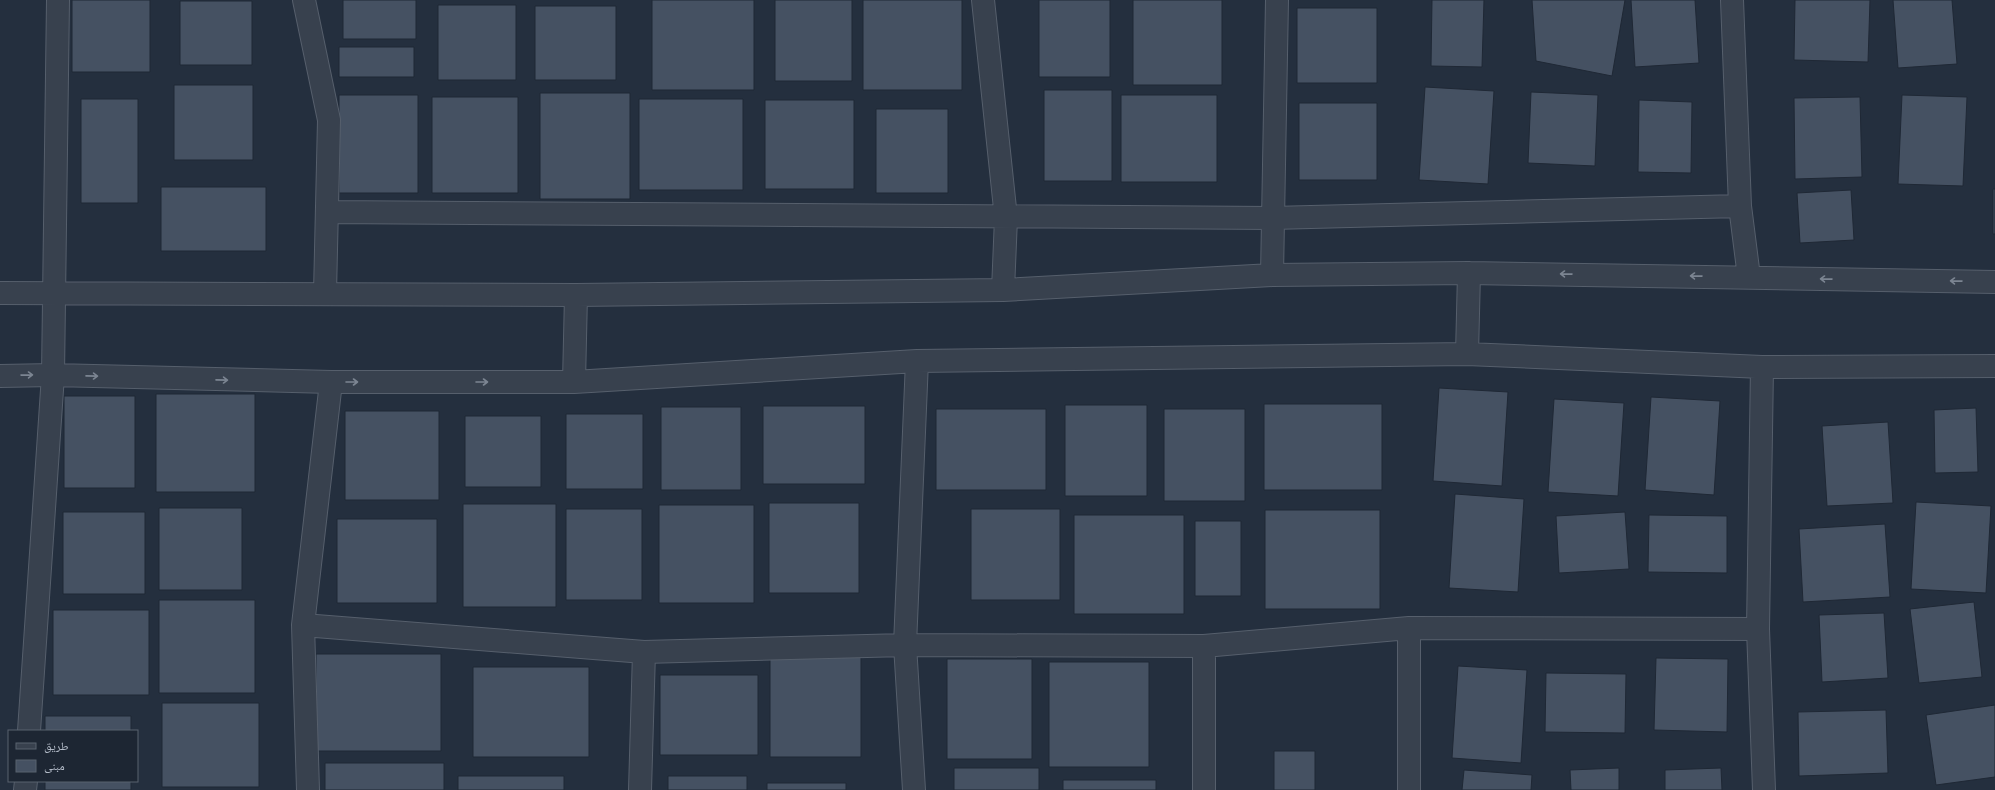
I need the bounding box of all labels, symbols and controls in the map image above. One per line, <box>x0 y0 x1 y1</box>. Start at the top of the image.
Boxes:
one-way arrow <box>1560 271 1573 278</box>
one-way arrow <box>1690 273 1703 280</box>
one-way arrow <box>1820 275 1833 283</box>
one-way arrow <box>1950 278 1963 285</box>
one-way arrow <box>20 372 33 379</box>
one-way arrow <box>85 372 98 380</box>
one-way arrow <box>215 376 228 383</box>
one-way arrow <box>345 378 358 386</box>
one-way arrow <box>475 378 488 386</box>
legend <box>8 730 138 782</box>
text: طريق <box>44 740 69 753</box>
text: مبنى <box>44 760 65 773</box>

